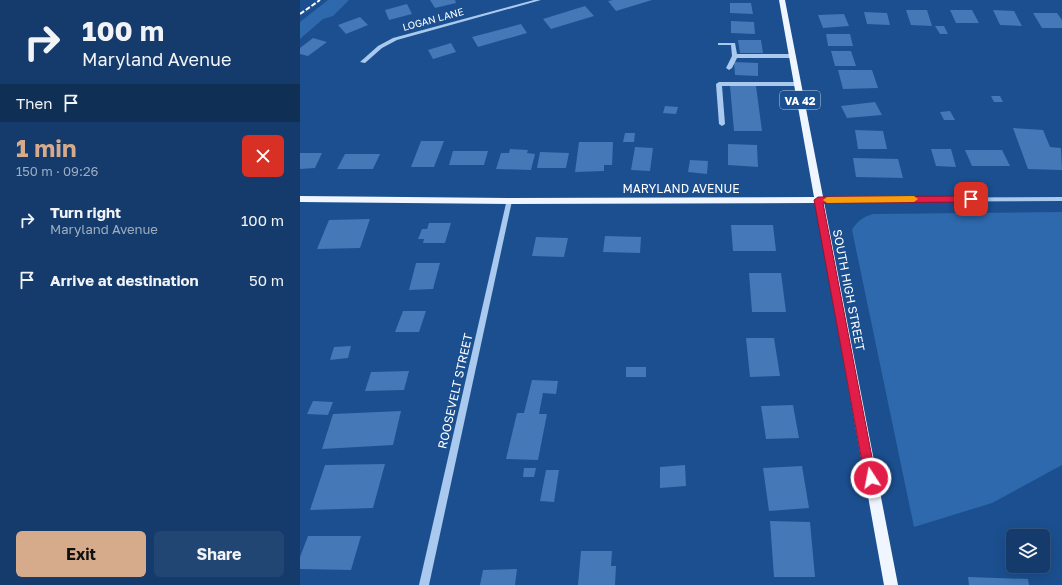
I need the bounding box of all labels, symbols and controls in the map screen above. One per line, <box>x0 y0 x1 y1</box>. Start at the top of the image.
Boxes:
street label: LOGAN LANE <box>401 5 465 33</box>
text: 100 m <box>82 14 164 47</box>
icon: right <box>16 16 68 68</box>
text: Maryland Avenue <box>82 48 231 70</box>
road number: VA 42 <box>780 91 820 109</box>
icon: arrive <box>60 92 82 114</box>
text: Then <box>16 94 52 112</box>
text: 1 min <box>16 133 76 162</box>
button: close <box>242 135 284 177</box>
text: 150 m · 09:26 <box>16 163 98 179</box>
street label: MARYLAND AVENUE <box>622 181 740 196</box>
pin <box>954 182 988 216</box>
icon: arrive <box>960 188 982 210</box>
text: Turn right <box>50 203 121 221</box>
icon: right <box>16 209 38 231</box>
text: 100 m <box>241 211 284 229</box>
text: Maryland Avenue <box>50 221 158 237</box>
street label: SOUTH HIGH STREET <box>830 228 868 353</box>
icon: arrive <box>16 269 38 291</box>
text: Arrive at destination <box>50 271 199 289</box>
text: 50 m <box>249 271 284 289</box>
street label: ROOSEVELT STREET <box>434 331 476 450</box>
position arrow <box>850 457 892 499</box>
map controls <box>1006 529 1050 573</box>
button: layers <box>1006 529 1050 573</box>
button: Exit <box>16 531 146 577</box>
button: Share <box>154 531 284 577</box>

